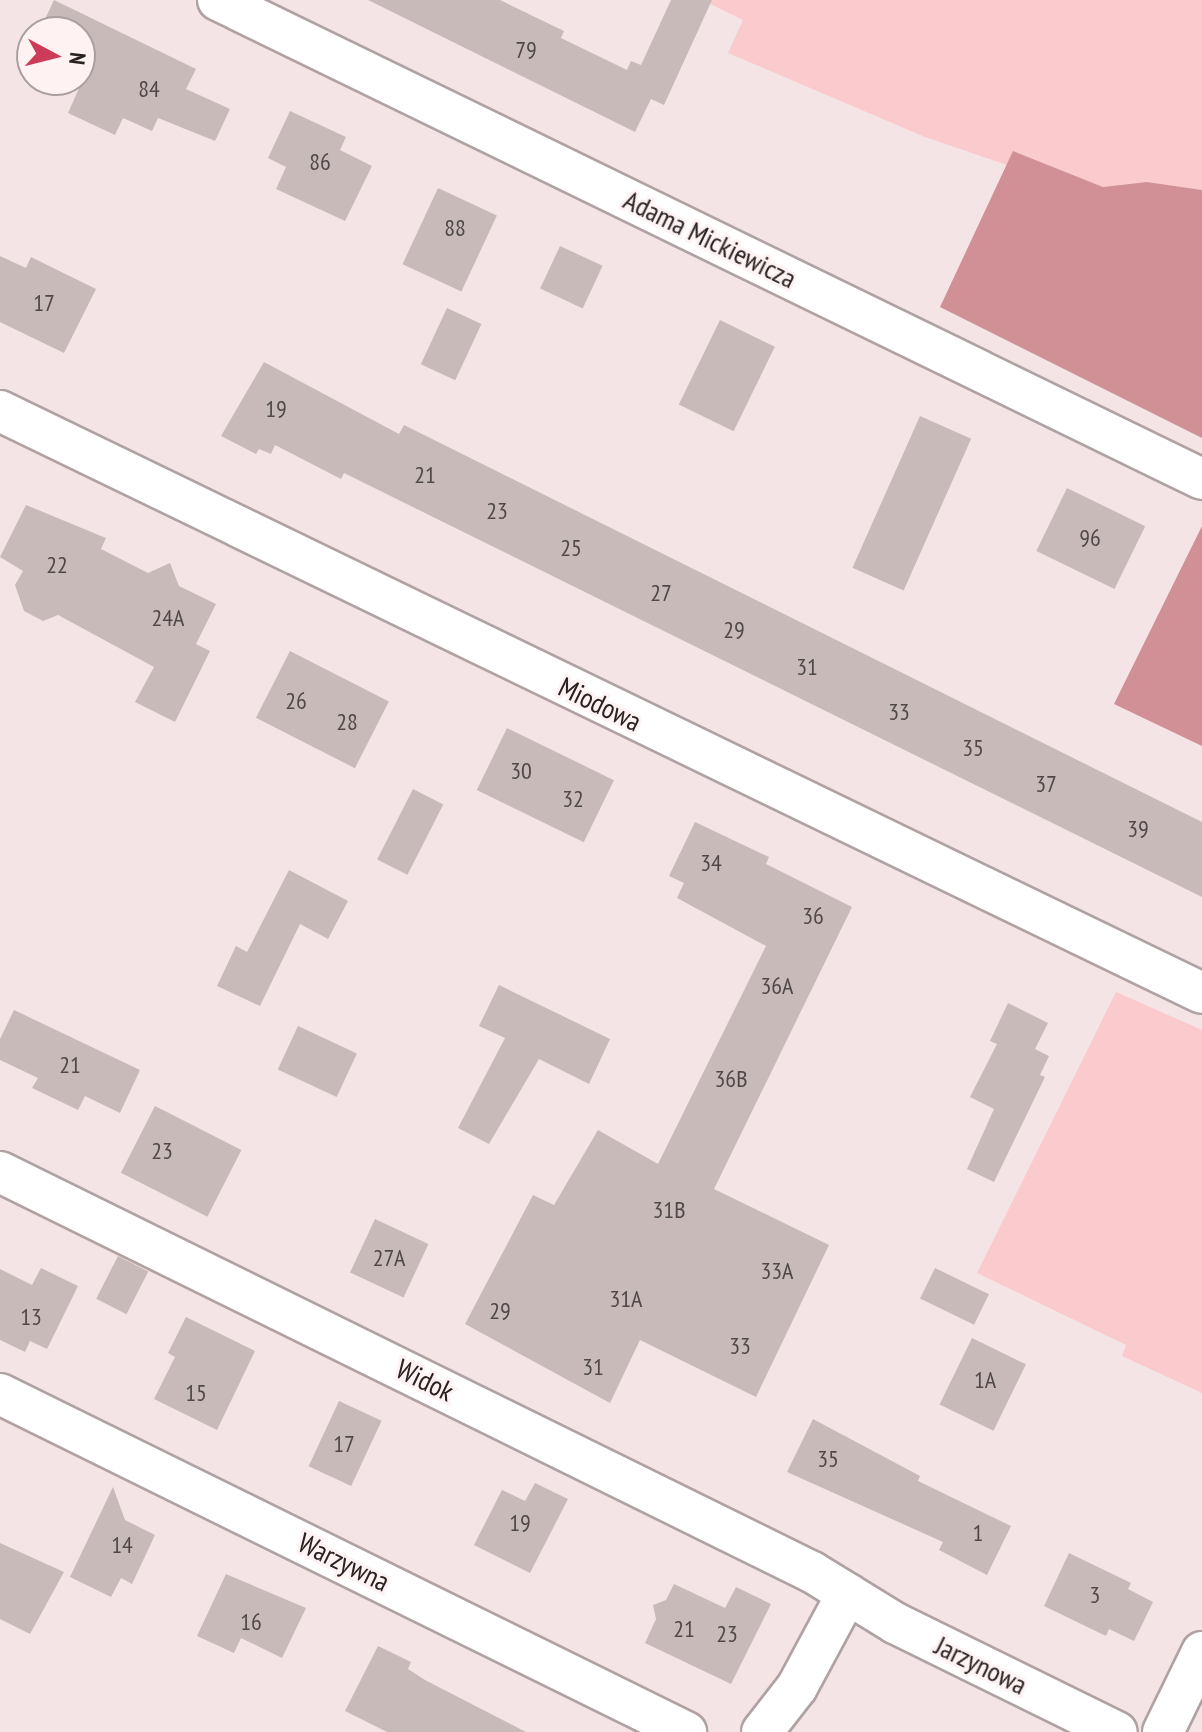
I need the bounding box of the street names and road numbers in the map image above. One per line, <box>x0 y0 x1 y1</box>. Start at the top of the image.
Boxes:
street label: Adama Mickiewicza <box>618 183 802 295</box>
street label: Miodowa <box>553 670 647 738</box>
street label: Widok <box>391 1352 459 1408</box>
street label: Warzywna <box>293 1526 395 1598</box>
street label: Jarzynowa <box>930 1628 1032 1702</box>

